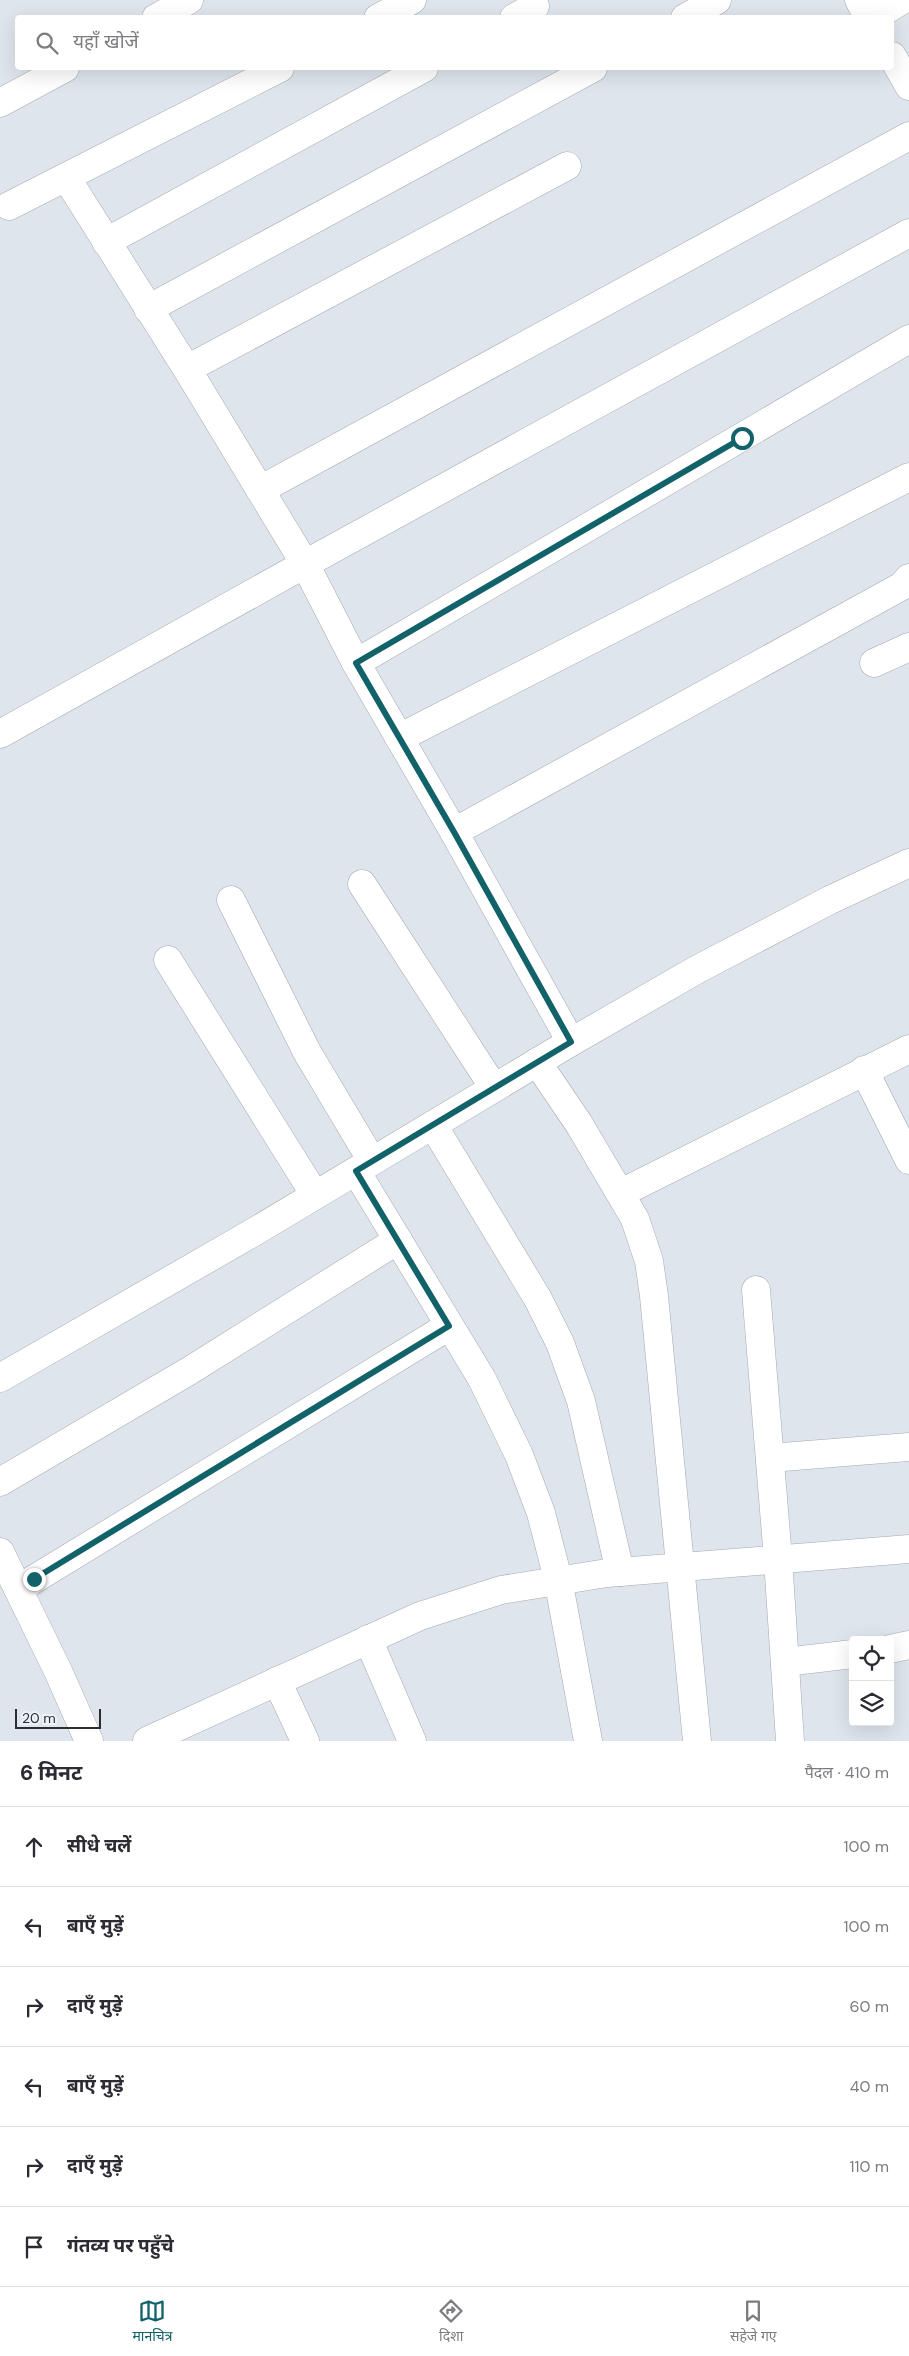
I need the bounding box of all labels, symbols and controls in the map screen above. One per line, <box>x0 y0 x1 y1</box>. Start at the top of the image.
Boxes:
search box <box>15 15 894 70</box>
icon: search <box>33 29 61 57</box>
text: यहाँ खोजें <box>73 29 139 54</box>
route start <box>731 427 754 450</box>
route end <box>23 1568 46 1591</box>
map controls <box>849 1636 894 1726</box>
button: locate <box>849 1636 894 1681</box>
button: layers <box>849 1681 894 1726</box>
scale bar <box>15 1706 101 1729</box>
text: 20 m <box>22 1709 56 1727</box>
text: 6 मिनट <box>20 1759 82 1787</box>
text: पैदल · 410 m <box>805 1762 889 1783</box>
icon: ahead <box>20 1833 48 1861</box>
text: सीधे चलें <box>67 1833 131 1858</box>
text: 100 m <box>844 1836 889 1857</box>
icon: left <box>20 1913 48 1941</box>
text: बाएँ मुड़ें <box>67 1913 124 1938</box>
text: 100 m <box>844 1916 889 1937</box>
icon: right <box>20 1993 48 2021</box>
text: दाएँ मुड़ें <box>67 1993 122 2018</box>
text: 60 m <box>849 1996 889 2017</box>
icon: left <box>20 2073 48 2101</box>
text: बाएँ मुड़ें <box>67 2073 124 2098</box>
text: 40 m <box>850 2076 889 2097</box>
icon: right <box>20 2153 48 2181</box>
text: दाएँ मुड़ें <box>67 2153 122 2178</box>
text: 110 m <box>850 2156 889 2177</box>
icon: arrive <box>20 2233 48 2261</box>
text: गंतव्य पर पहुँचे <box>67 2233 174 2258</box>
tab: मानचित्र <box>132 2297 172 2347</box>
tab: दिशा <box>437 2297 465 2347</box>
tab: सहेजे गए <box>730 2297 777 2347</box>

